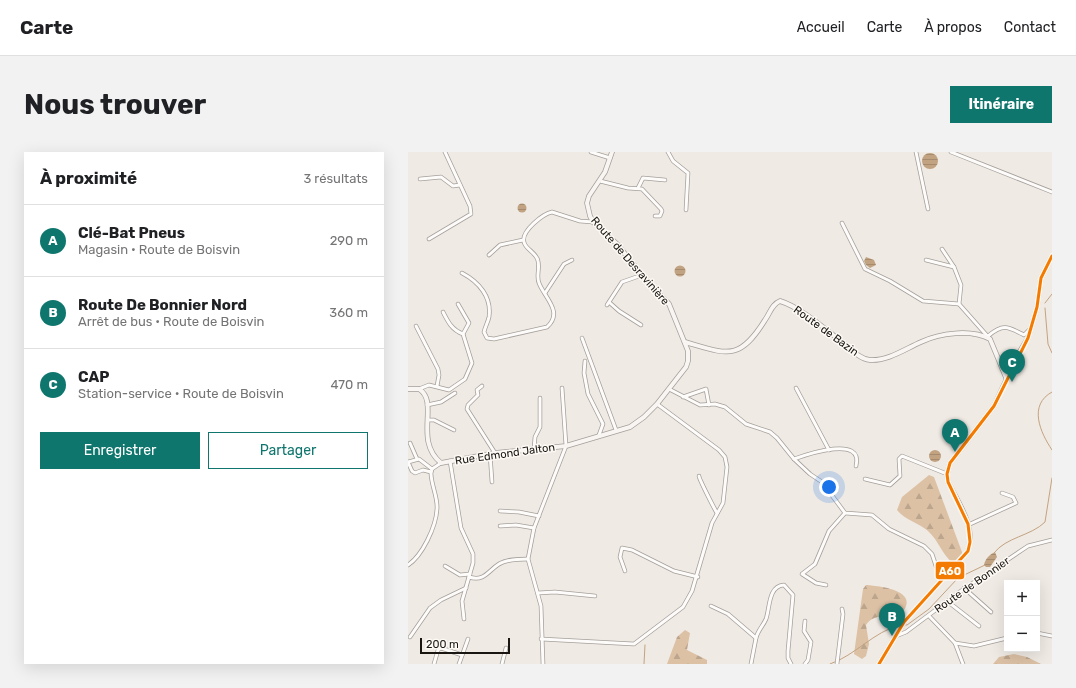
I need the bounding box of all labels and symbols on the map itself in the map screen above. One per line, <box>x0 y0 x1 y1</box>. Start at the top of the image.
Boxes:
street label: Route de Desravinière <box>588 214 672 308</box>
street label: Route de Bazin <box>791 303 861 359</box>
pin: C <box>999 349 1025 382</box>
pin: A <box>942 419 968 452</box>
street label: Rue Edmond Jalton <box>454 441 556 467</box>
your location <box>819 477 839 497</box>
street label: Route de Bonnier <box>932 554 1013 616</box>
line badge: A60 <box>935 561 965 580</box>
text: A60 <box>939 565 961 578</box>
pin: B <box>879 603 905 636</box>
scale bar <box>420 636 510 655</box>

